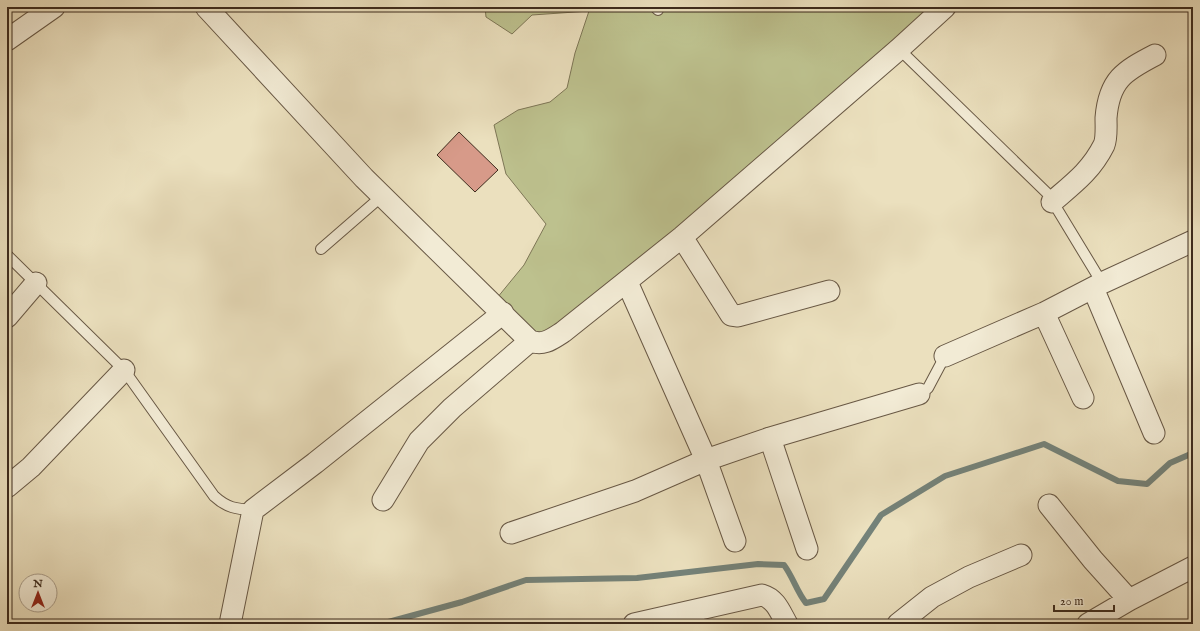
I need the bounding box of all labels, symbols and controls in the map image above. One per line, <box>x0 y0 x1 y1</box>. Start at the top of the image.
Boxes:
north arrow <box>18 573 58 613</box>
text: N <box>32 577 43 591</box>
scale bar <box>1054 587 1114 613</box>
text: 20 m <box>1060 594 1083 609</box>

